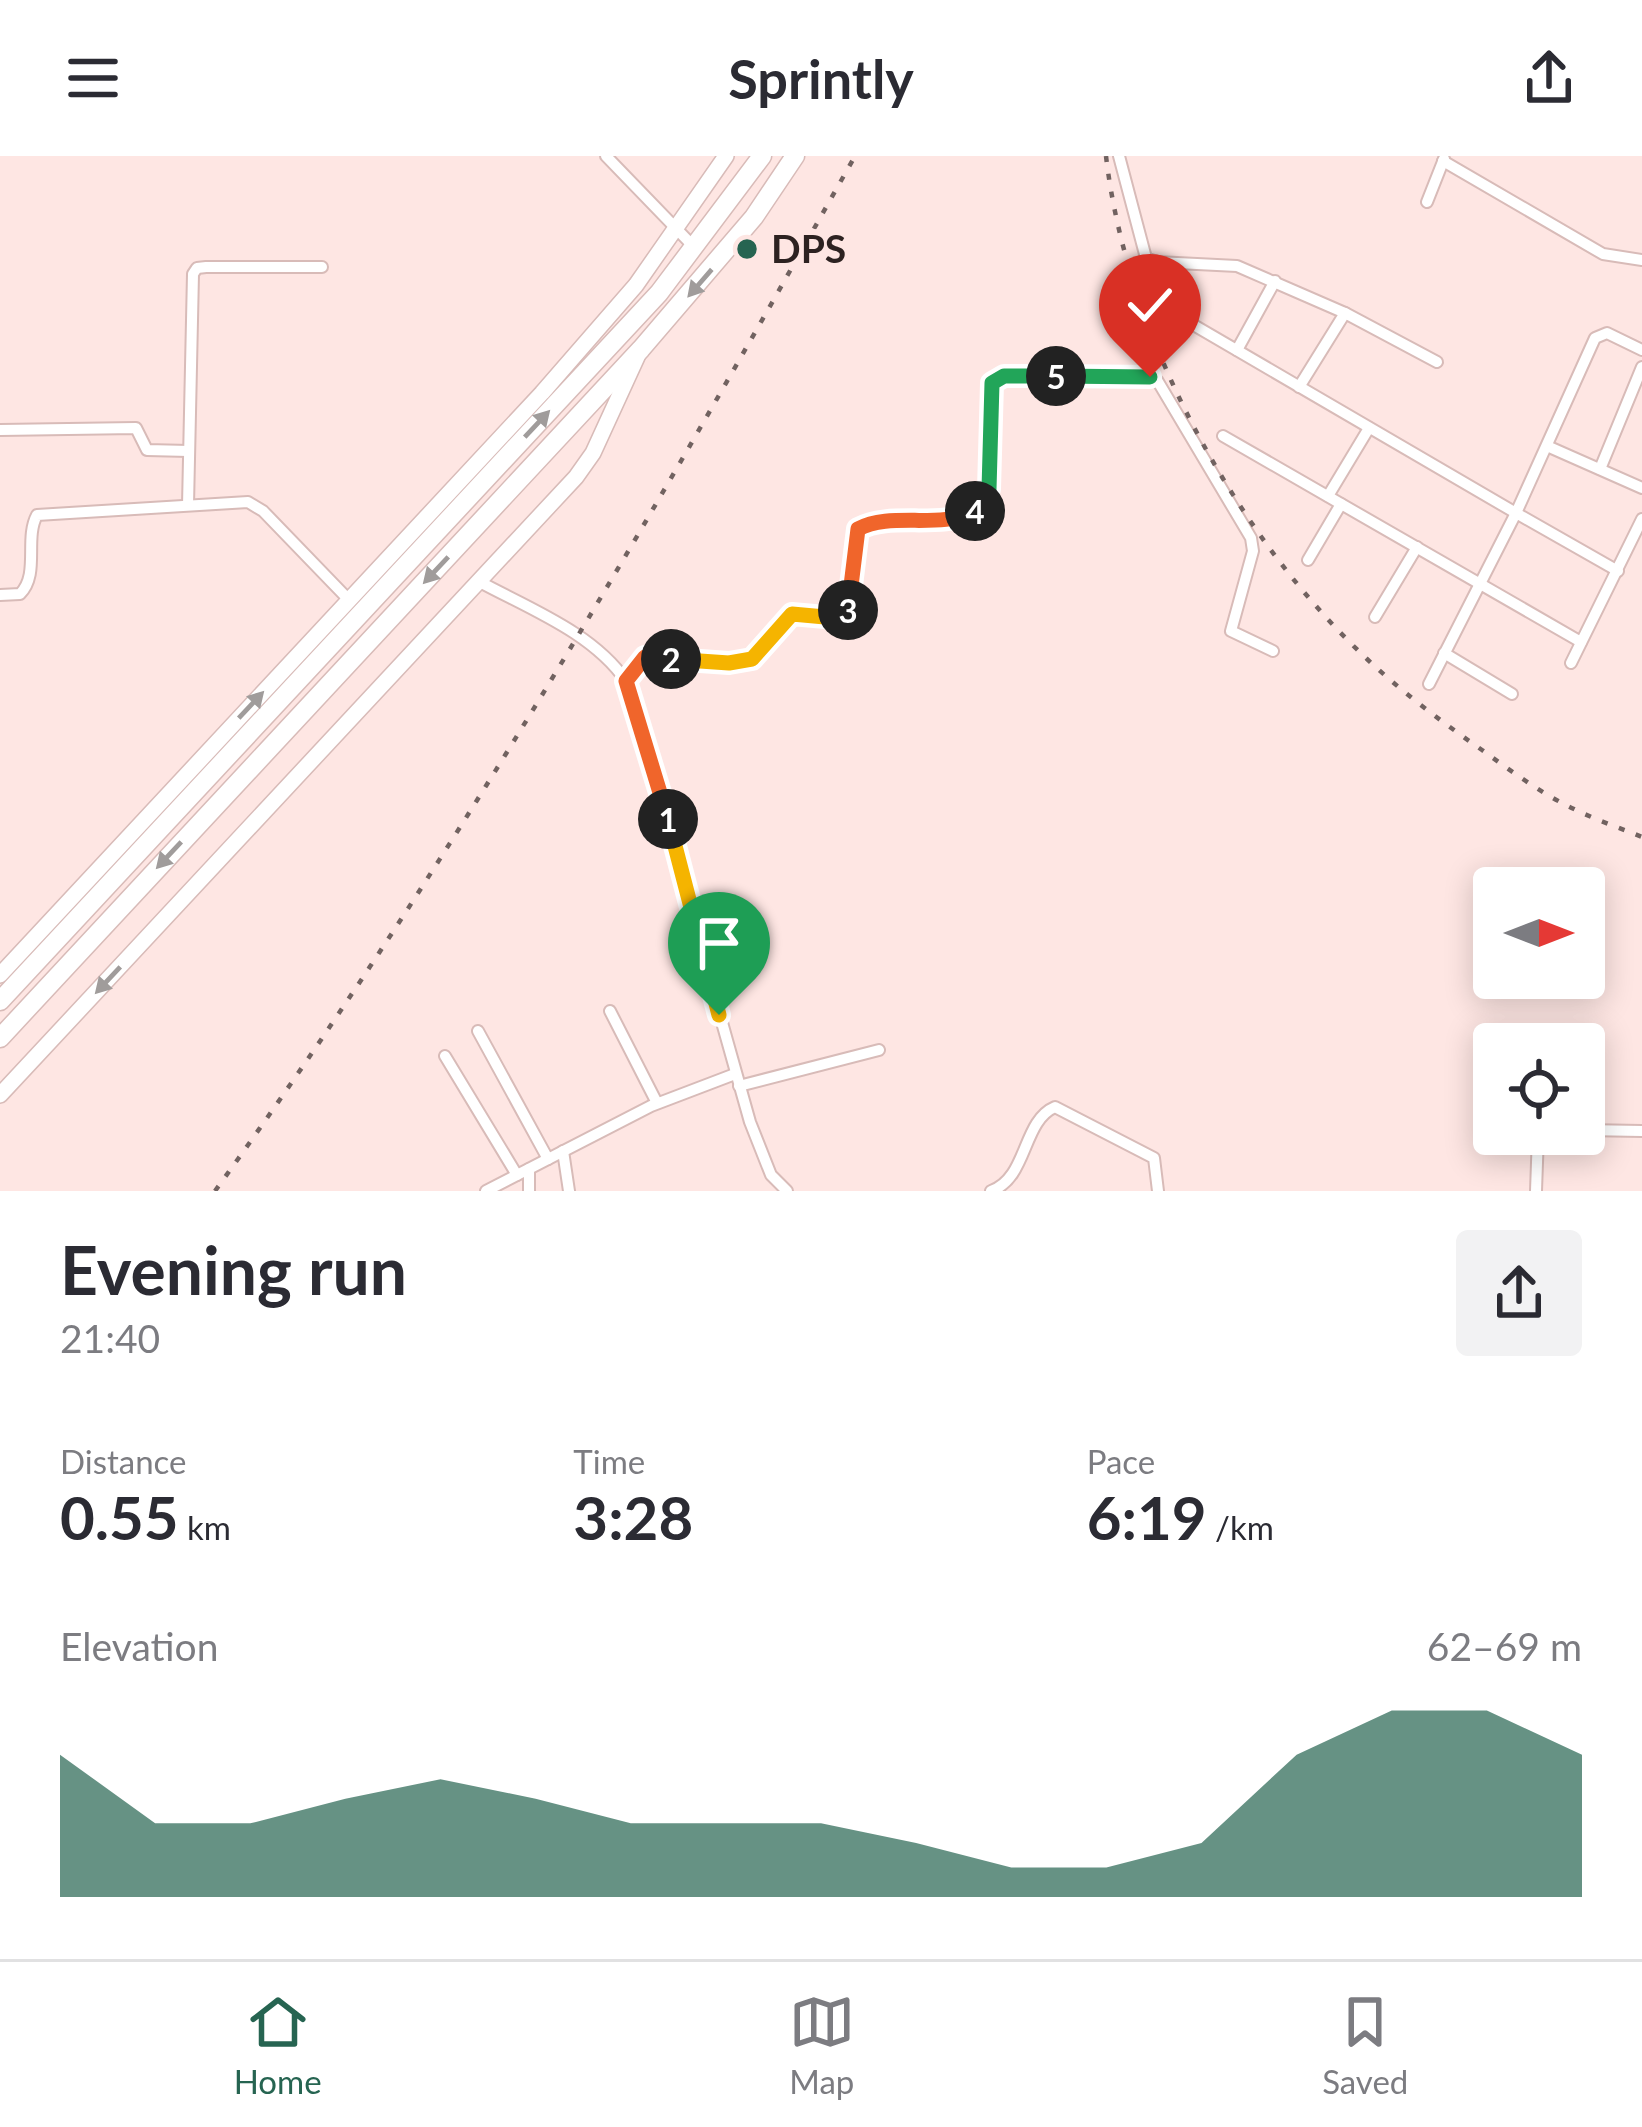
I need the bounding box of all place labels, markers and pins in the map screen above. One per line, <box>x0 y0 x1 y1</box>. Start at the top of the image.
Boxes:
place label: DPS <box>771 225 846 271</box>
marker: DPS <box>734 236 760 262</box>
pin <box>1099 254 1201 377</box>
pin: 5 <box>1026 346 1086 406</box>
pin: 4 <box>945 481 1005 541</box>
pin: 3 <box>818 580 878 640</box>
pin: 2 <box>641 629 701 689</box>
pin: 1 <box>638 789 698 849</box>
pin <box>668 892 770 1015</box>

